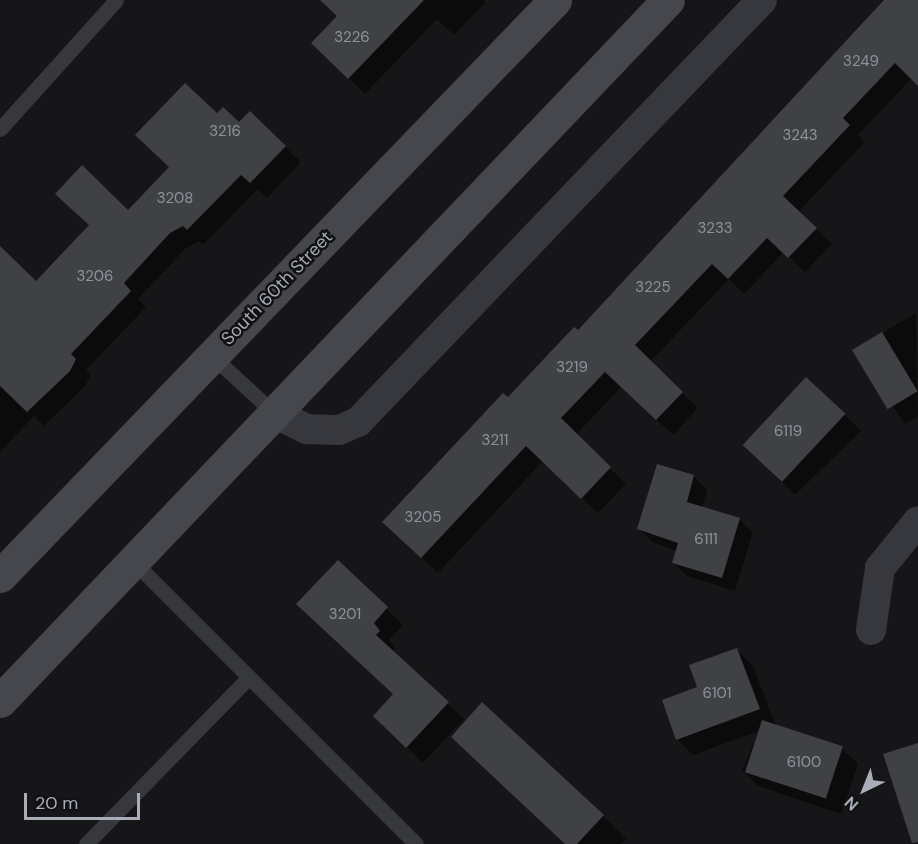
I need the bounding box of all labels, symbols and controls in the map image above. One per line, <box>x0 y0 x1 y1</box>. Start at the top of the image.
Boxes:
house number: 3226 <box>334 29 370 47</box>
house number: 3249 <box>843 53 879 71</box>
house number: 3216 <box>209 123 241 141</box>
house number: 3243 <box>782 127 818 145</box>
house number: 3208 <box>157 190 193 208</box>
house number: 3233 <box>697 220 733 238</box>
street label: South 60th Street <box>217 226 337 350</box>
house number: 3206 <box>76 268 114 286</box>
house number: 3225 <box>635 279 671 297</box>
house number: 3219 <box>556 359 588 377</box>
house number: 6119 <box>774 423 802 441</box>
house number: 3211 <box>482 432 508 450</box>
house number: 3205 <box>405 509 441 527</box>
house number: 6111 <box>694 531 718 549</box>
house number: 3201 <box>329 606 361 624</box>
house number: 6101 <box>702 685 732 703</box>
house number: 6100 <box>787 754 821 772</box>
north arrow <box>834 760 894 820</box>
scale bar <box>27 781 142 819</box>
text: 20 m <box>35 791 78 815</box>
text: N <box>840 792 863 815</box>

